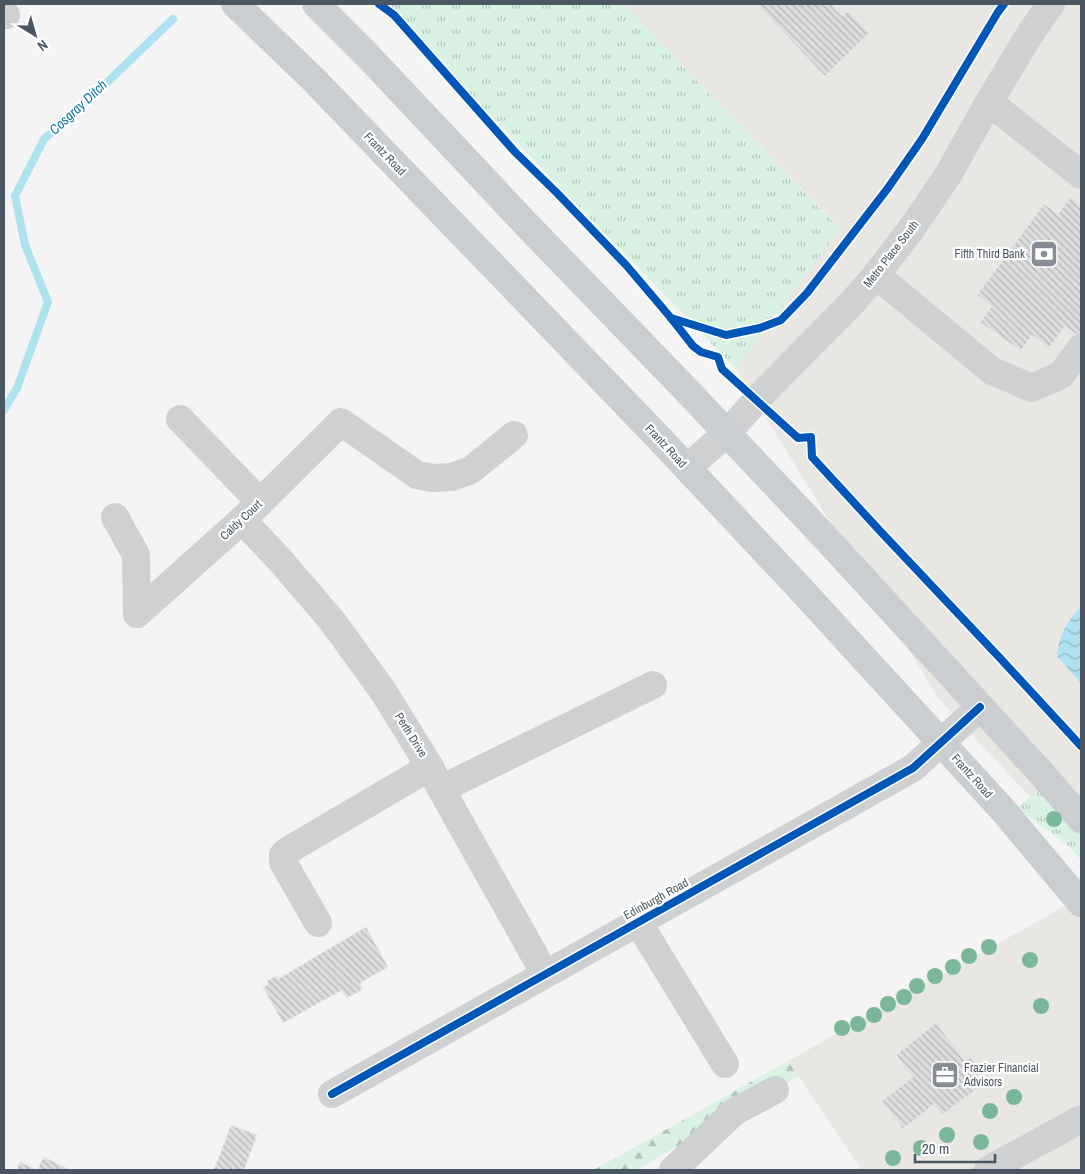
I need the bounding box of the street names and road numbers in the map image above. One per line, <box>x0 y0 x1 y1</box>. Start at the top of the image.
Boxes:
street label: Frantz Road <box>360 129 410 179</box>
street label: Metro Place South <box>860 217 922 291</box>
street label: Frantz Road <box>642 421 690 471</box>
street label: Caldy Court <box>217 496 266 544</box>
street label: Perth Drive <box>391 710 431 760</box>
street label: Frantz Road <box>948 751 996 801</box>
street label: Edinburgh Road <box>621 875 691 923</box>

